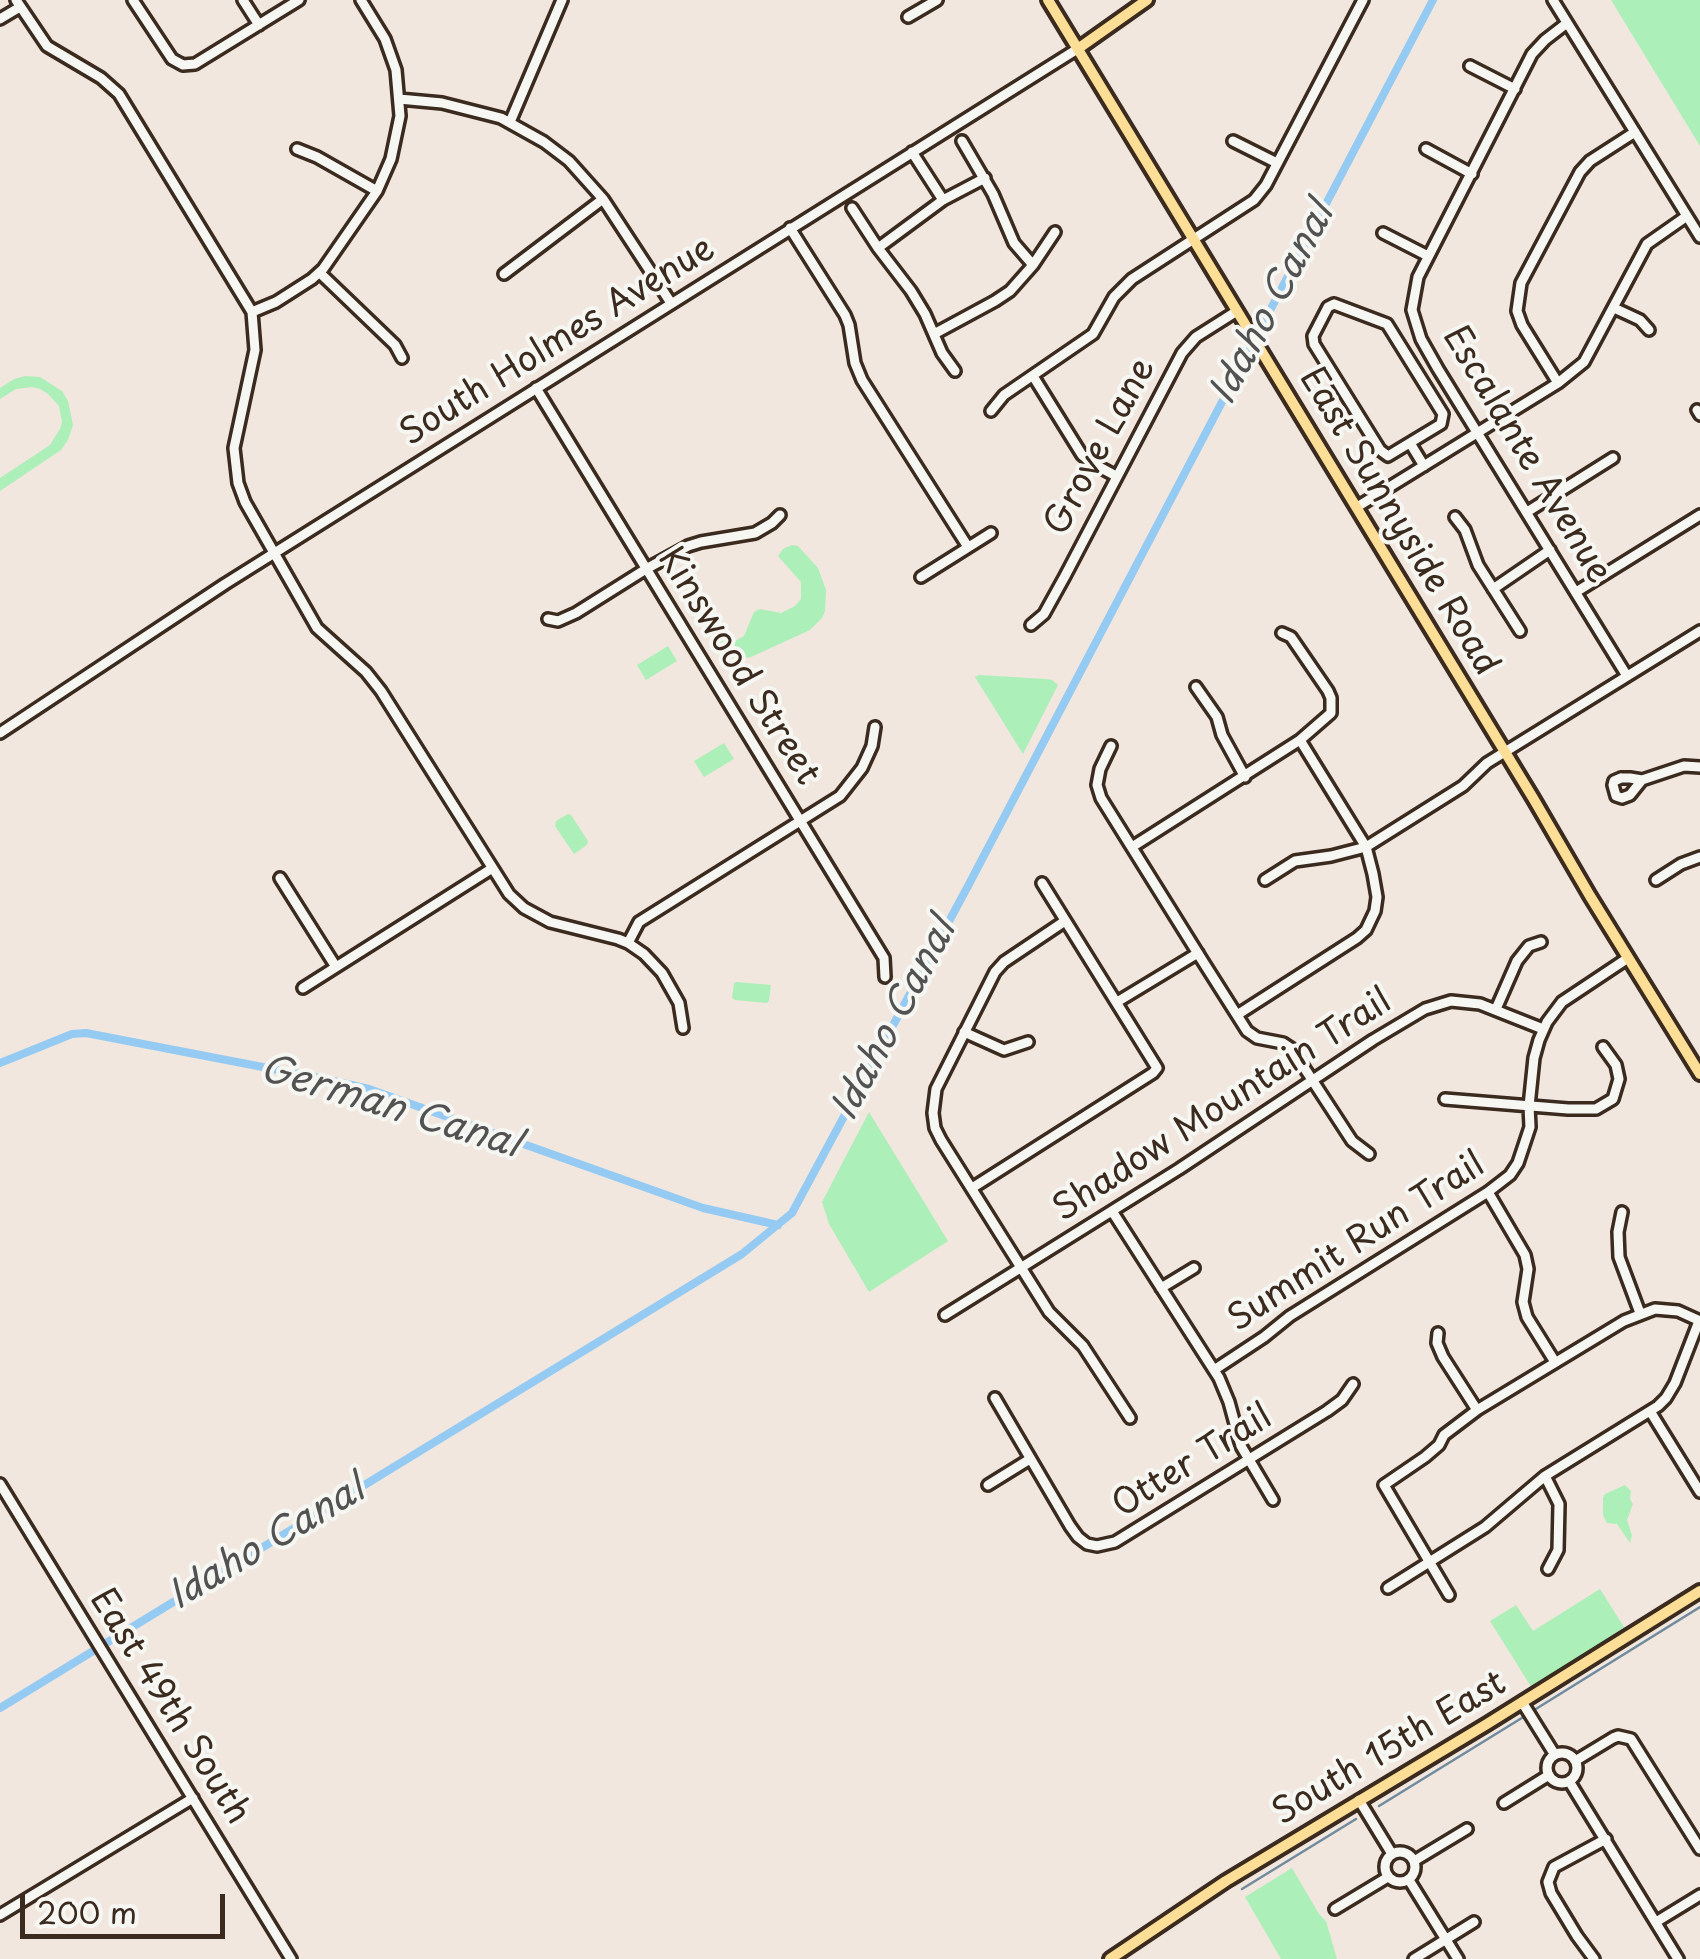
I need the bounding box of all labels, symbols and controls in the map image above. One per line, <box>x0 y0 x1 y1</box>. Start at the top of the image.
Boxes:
water label: Idaho Canal <box>1201 196 1345 412</box>
street label: South Holmes Avenue <box>393 228 723 456</box>
street label: Escalante Avenue <box>1433 319 1619 591</box>
street label: Grove Lane <box>1037 351 1165 543</box>
street label: East Sunnyside Road <box>1289 360 1507 684</box>
street label: Kinswood Street <box>648 541 828 793</box>
water label: Idaho Canal <box>823 912 967 1128</box>
street label: Shadow Mountain Trail <box>1046 981 1400 1231</box>
water label: German Canal <box>254 1047 526 1169</box>
street label: Summit Run Trail <box>1221 1144 1493 1342</box>
street label: Otter Trail <box>1105 1396 1281 1528</box>
water label: Idaho Canal <box>161 1468 373 1620</box>
street label: East 49th South <box>80 1582 258 1832</box>
street label: South 15th East <box>1266 1663 1514 1835</box>
scale bar <box>25 1874 230 1936</box>
text: 200 m <box>37 1889 137 1934</box>

